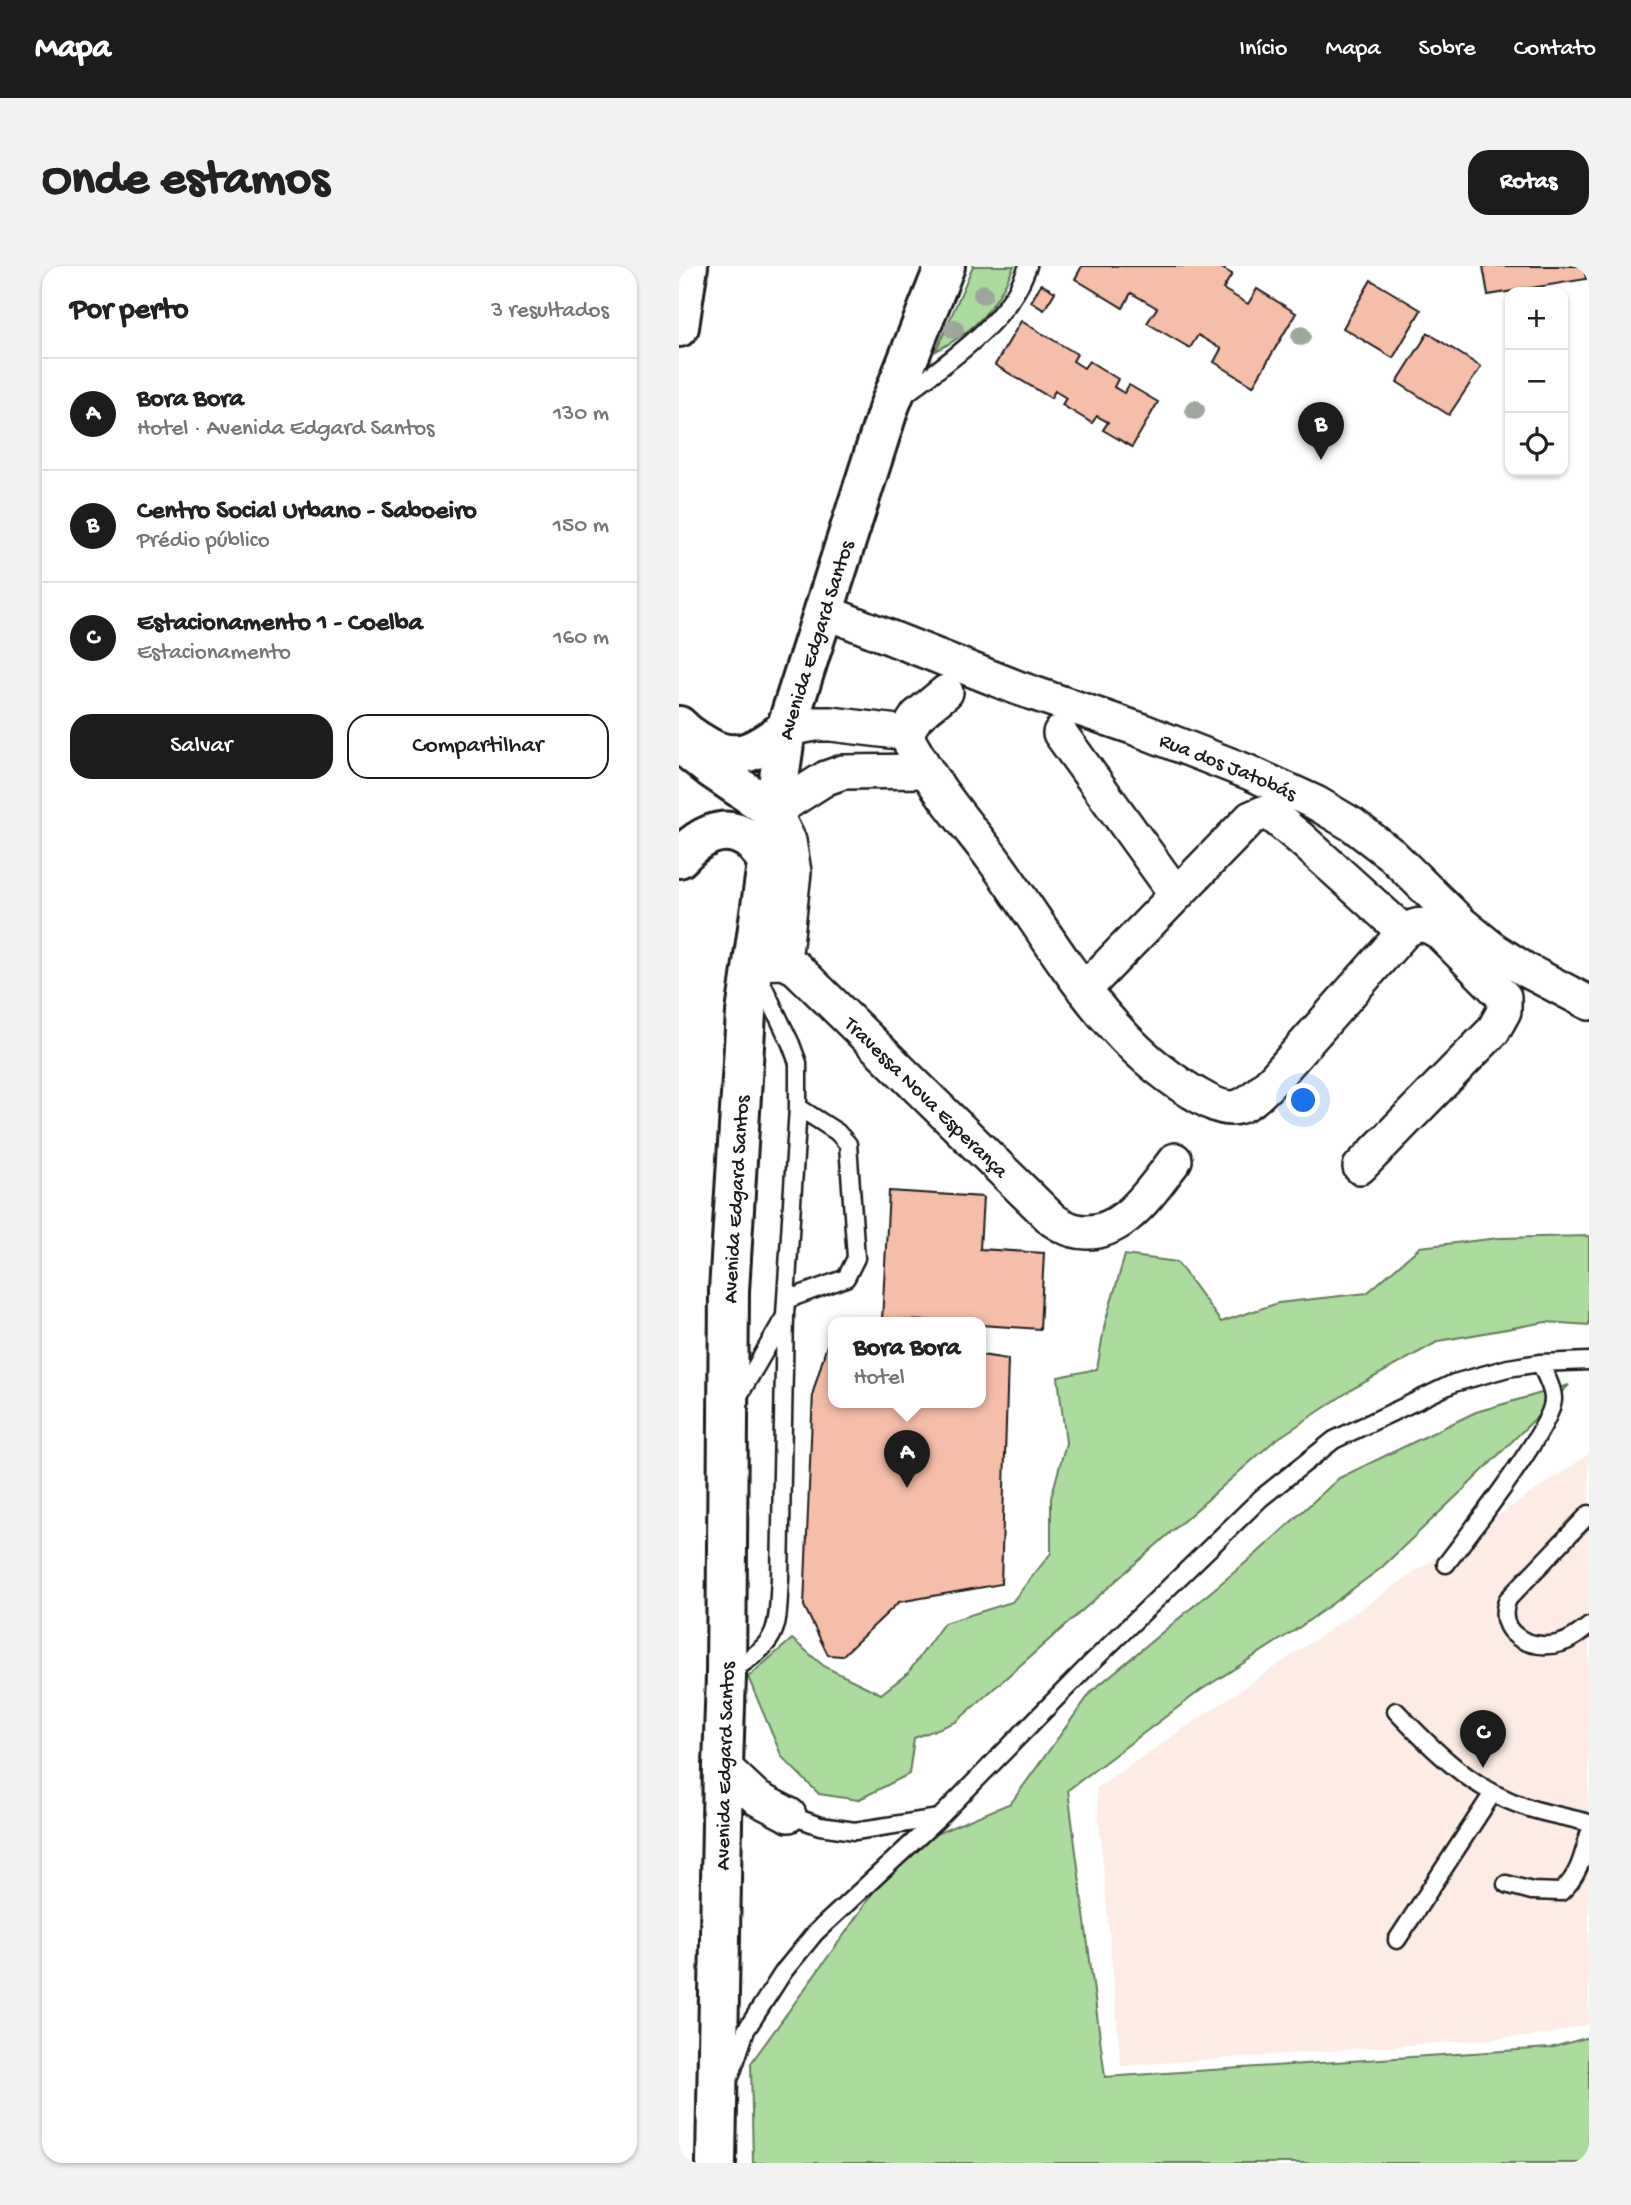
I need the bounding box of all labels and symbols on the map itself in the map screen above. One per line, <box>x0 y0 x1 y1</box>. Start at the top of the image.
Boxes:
pin: B <box>1298 402 1344 460</box>
street label: Avenida Edgard Santos <box>776 537 862 742</box>
street label: Rua dos Jatobás <box>1155 730 1301 809</box>
street label: Travessa Nova Esperança <box>837 1012 1013 1186</box>
your location <box>1286 1083 1320 1117</box>
street label: Avenida Edgard Santos <box>720 1093 757 1303</box>
pin: A <box>884 1430 930 1488</box>
street label: Avenida Edgard Santos <box>712 1661 742 1871</box>
pin: C <box>1460 1710 1506 1768</box>

